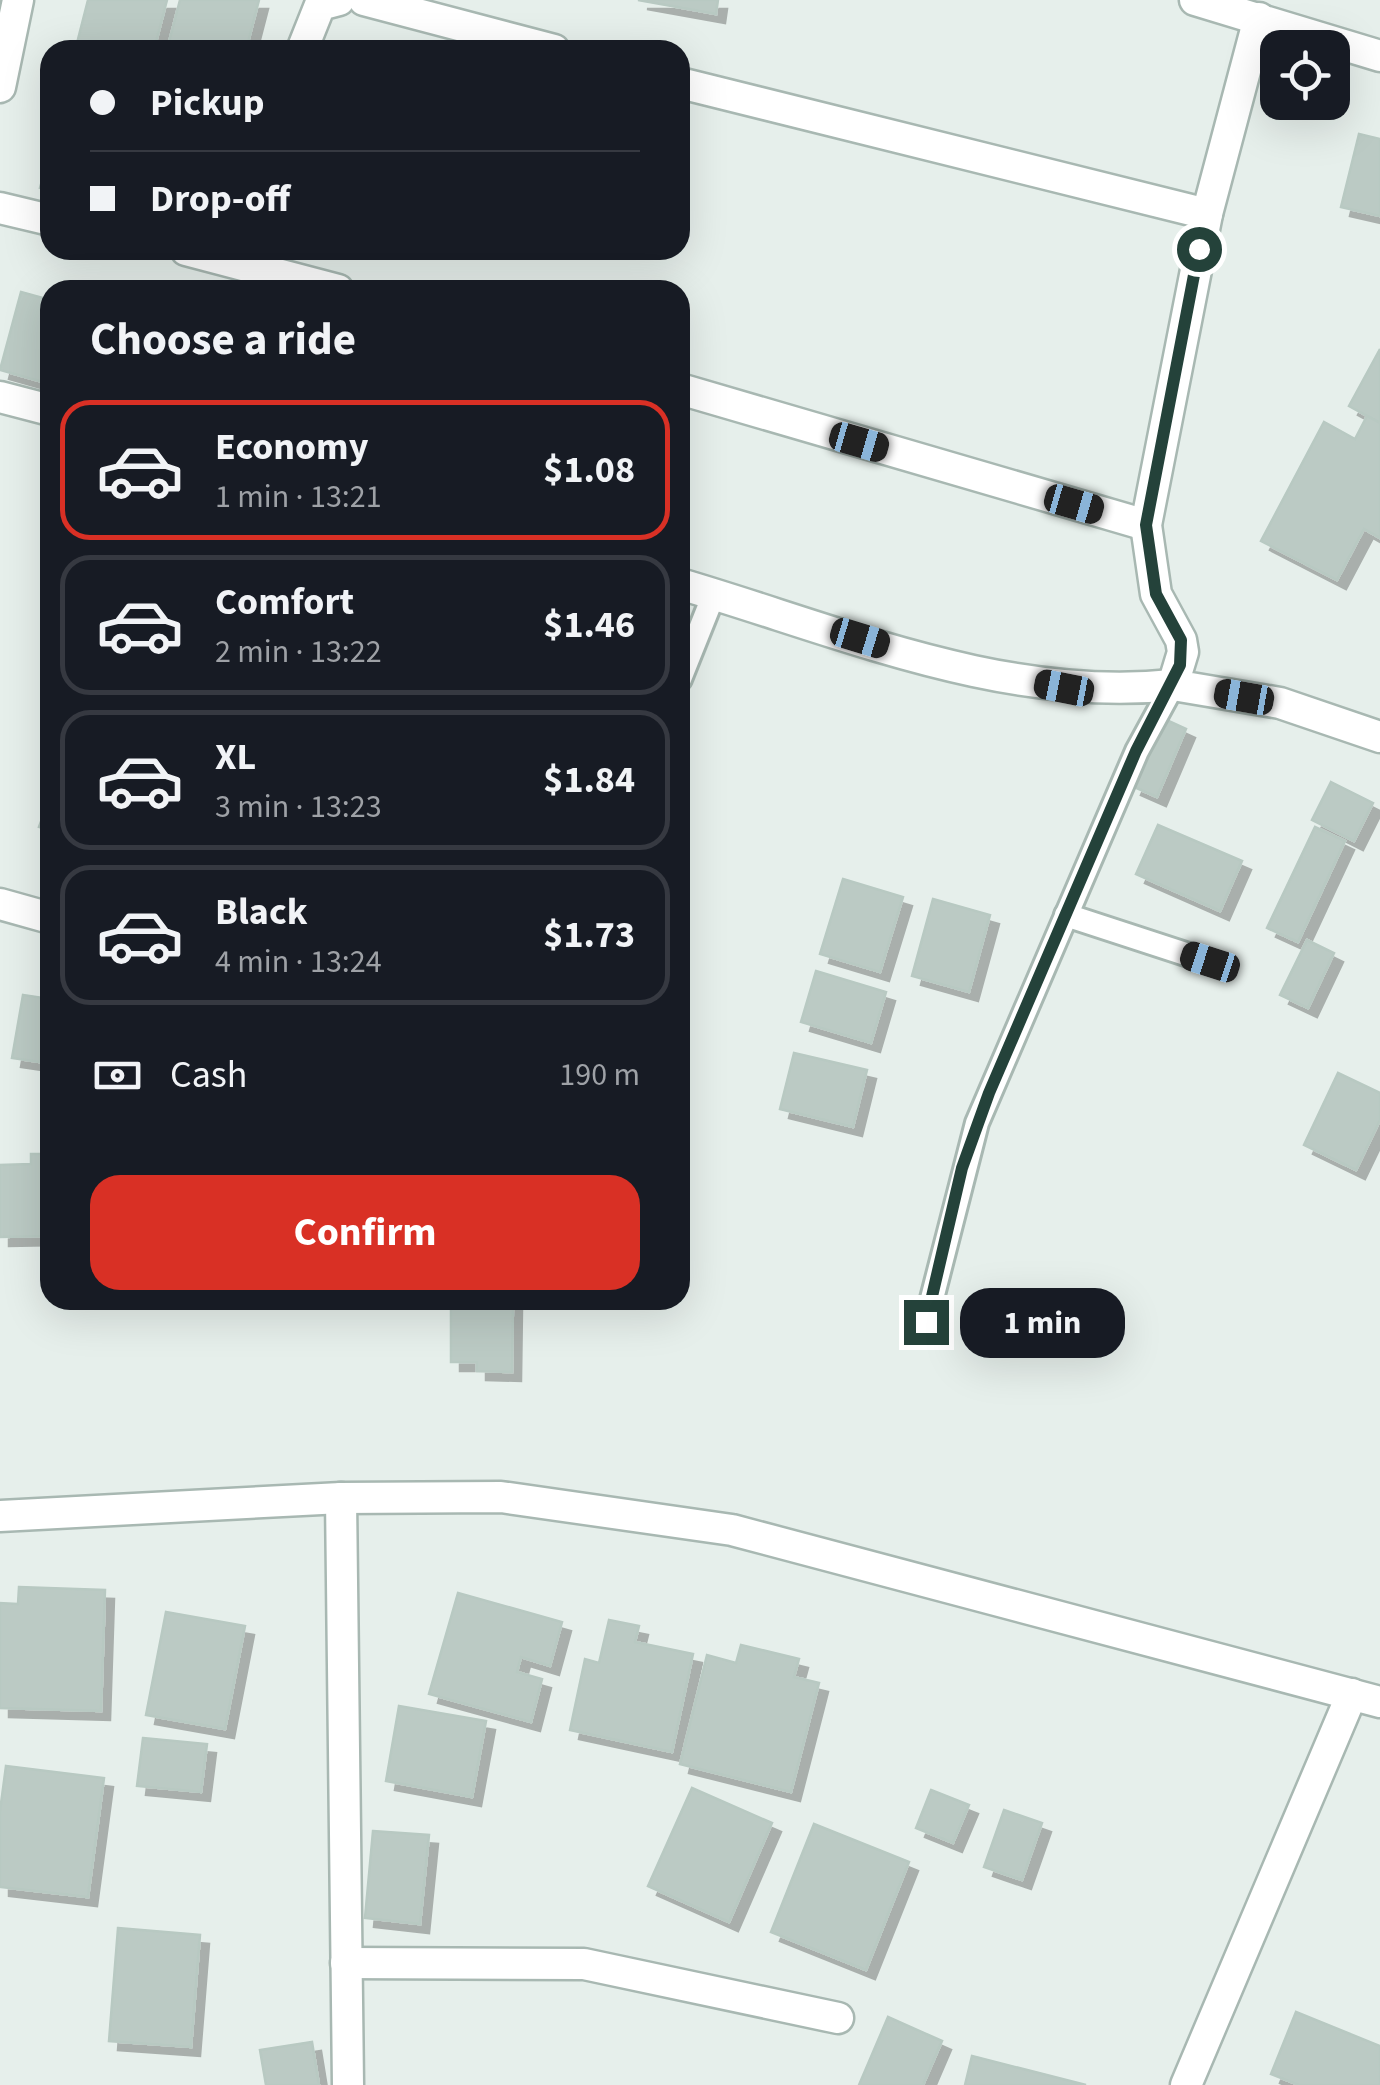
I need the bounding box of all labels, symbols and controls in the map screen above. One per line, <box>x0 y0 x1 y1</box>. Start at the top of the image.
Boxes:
map controls <box>1260 30 1350 120</box>
button: locate <box>1260 30 1350 120</box>
text: Pickup <box>150 76 264 130</box>
text: Drop-off <box>150 172 290 226</box>
route start <box>1177 227 1222 272</box>
text: Choose a ride <box>90 308 356 372</box>
car <box>826 419 892 465</box>
text: Economy <box>215 420 368 474</box>
icon: car <box>95 425 185 515</box>
text: $1.08 <box>543 443 635 497</box>
text: 1 min · 13:21 <box>215 474 382 520</box>
car <box>1041 481 1107 527</box>
text: Comfort <box>215 575 354 629</box>
icon: car <box>95 580 185 670</box>
text: $1.46 <box>543 598 635 652</box>
car <box>827 615 893 661</box>
text: 2 min · 13:22 <box>215 629 382 675</box>
car <box>1032 668 1096 708</box>
car <box>1212 677 1276 717</box>
text: XL <box>215 730 256 784</box>
icon: car <box>95 735 185 825</box>
text: $1.84 <box>543 753 635 807</box>
text: 3 min · 13:23 <box>215 784 382 830</box>
text: Black <box>215 885 308 939</box>
icon: car <box>95 890 185 980</box>
text: $1.73 <box>543 908 635 962</box>
car <box>1177 938 1243 986</box>
text: 4 min · 13:24 <box>215 939 382 985</box>
icon: cash <box>90 1048 145 1103</box>
text: Cash <box>170 1048 247 1102</box>
text: 190 m <box>559 1052 640 1098</box>
button: Confirm <box>90 1175 640 1290</box>
callout: 1 min <box>961 1287 1126 1357</box>
route end <box>904 1300 949 1345</box>
text: 1 min <box>1004 1300 1081 1346</box>

